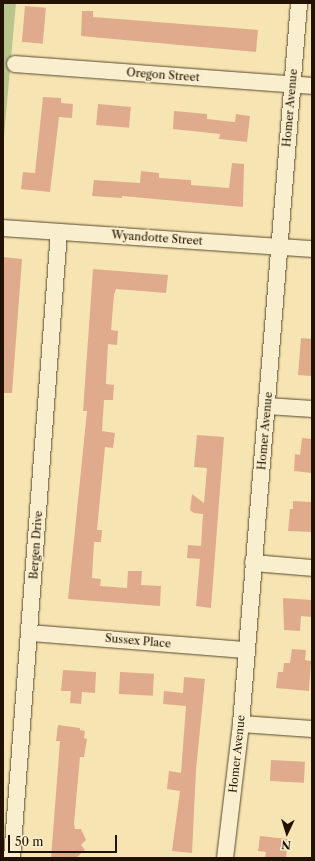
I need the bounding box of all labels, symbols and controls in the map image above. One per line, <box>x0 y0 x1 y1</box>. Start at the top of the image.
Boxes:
street label: Oregon Street <box>126 66 200 84</box>
street label: Homer Avenue <box>280 68 300 148</box>
street label: Wyandotte Street <box>111 228 203 248</box>
street label: Homer Avenue <box>255 391 275 471</box>
street label: Bergen Drive <box>27 510 45 580</box>
street label: Sussex Place <box>104 632 172 650</box>
street label: Homer Avenue <box>226 714 248 794</box>
north arrow <box>267 813 307 853</box>
scale bar <box>10 827 119 853</box>
text: 50 m <box>15 834 44 849</box>
text: N <box>281 838 291 852</box>

